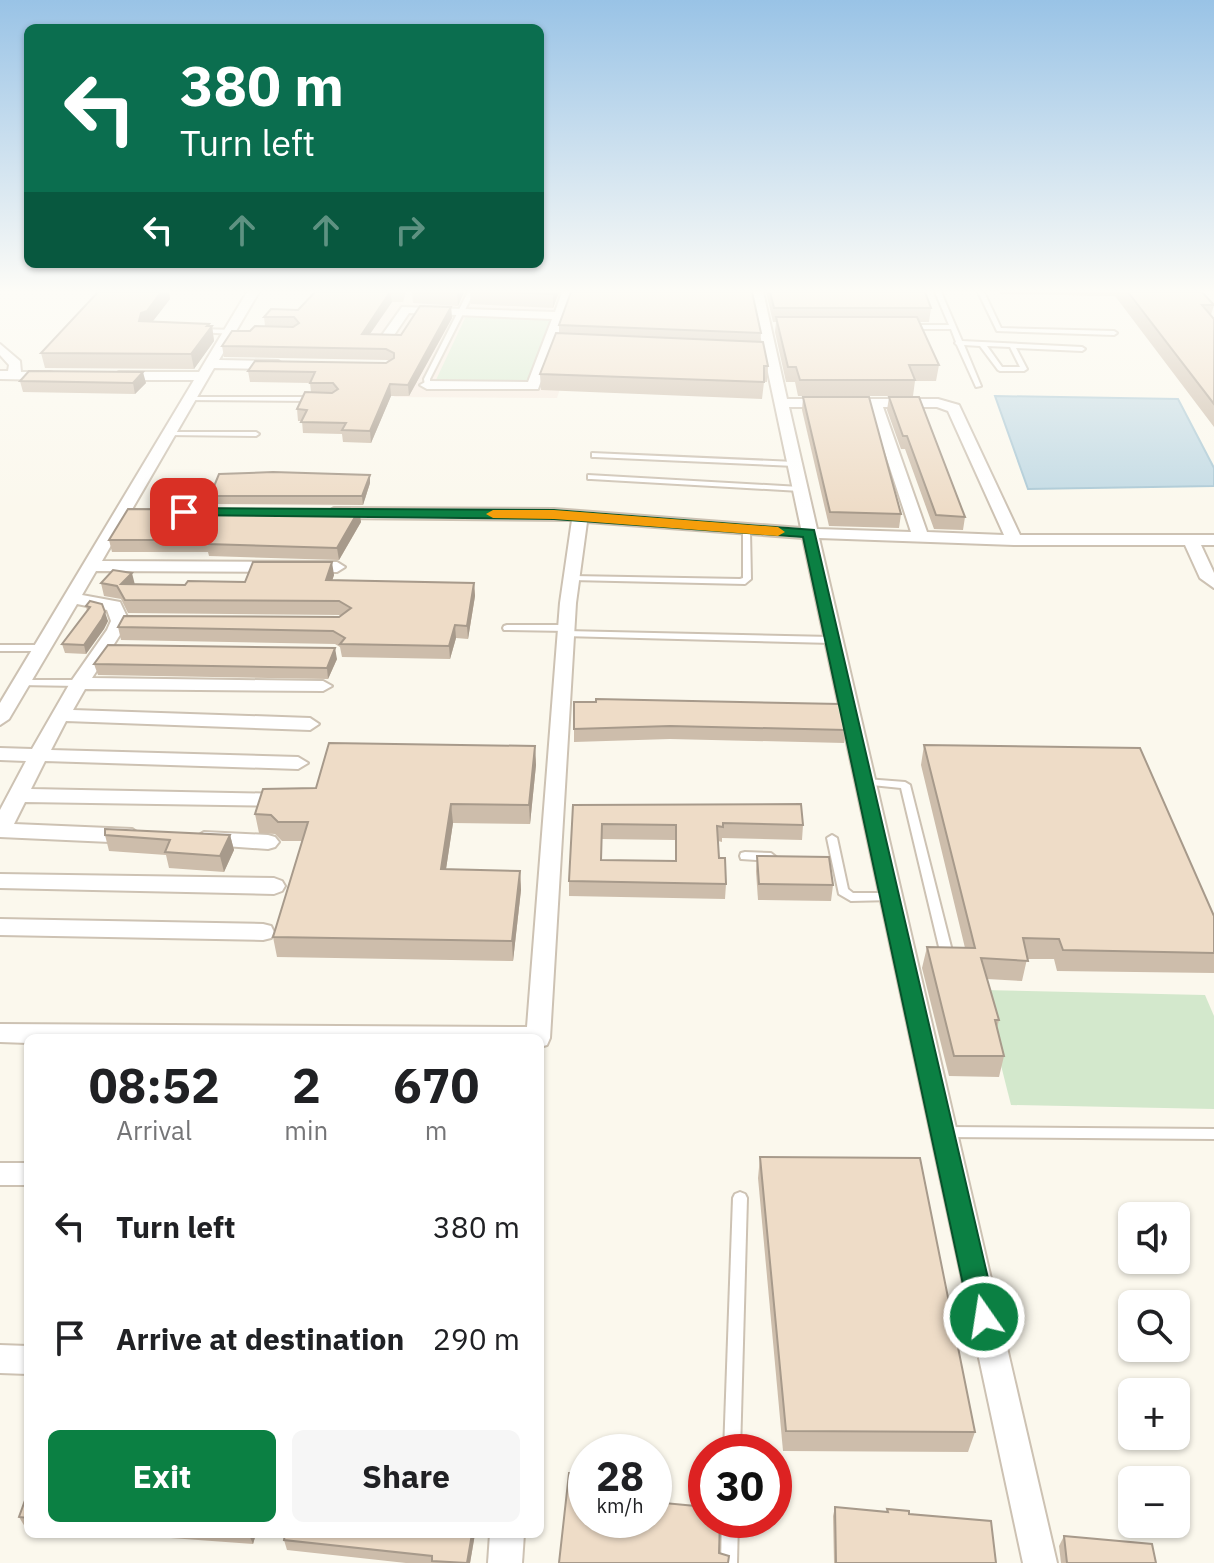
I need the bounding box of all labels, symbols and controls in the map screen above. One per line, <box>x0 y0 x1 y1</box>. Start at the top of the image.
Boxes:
text: 380 m <box>180 49 344 121</box>
icon: left <box>48 56 152 160</box>
text: Turn left <box>180 119 315 166</box>
icon: left <box>136 208 180 252</box>
icon: ahead <box>220 208 264 252</box>
icon: ahead <box>304 208 348 252</box>
icon: right <box>388 208 432 252</box>
pin <box>150 478 218 546</box>
icon: arrive <box>162 490 206 534</box>
text: 08:52 <box>89 1054 220 1116</box>
text: 2 <box>292 1054 321 1116</box>
text: 670 <box>393 1054 479 1116</box>
text: Arrival <box>116 1113 192 1147</box>
text: min <box>284 1113 328 1147</box>
text: m <box>425 1113 447 1147</box>
map controls <box>1118 1202 1190 1538</box>
button: sound <box>1118 1202 1190 1274</box>
icon: left <box>48 1204 92 1248</box>
text: Turn left <box>116 1207 235 1246</box>
text: 380 m <box>433 1207 520 1246</box>
position arrow <box>942 1275 1026 1359</box>
button: search <box>1118 1290 1190 1362</box>
icon: arrive <box>48 1316 92 1360</box>
text: Arrive at destination <box>116 1319 404 1358</box>
text: 290 m <box>433 1319 520 1358</box>
button: + <box>1118 1378 1190 1450</box>
button: Exit <box>48 1430 276 1522</box>
button: Share <box>292 1430 520 1522</box>
speed limit sign: 30 <box>688 1434 792 1538</box>
text: 28 <box>596 1450 644 1502</box>
button: − <box>1118 1466 1190 1538</box>
text: km/h <box>596 1492 644 1519</box>

